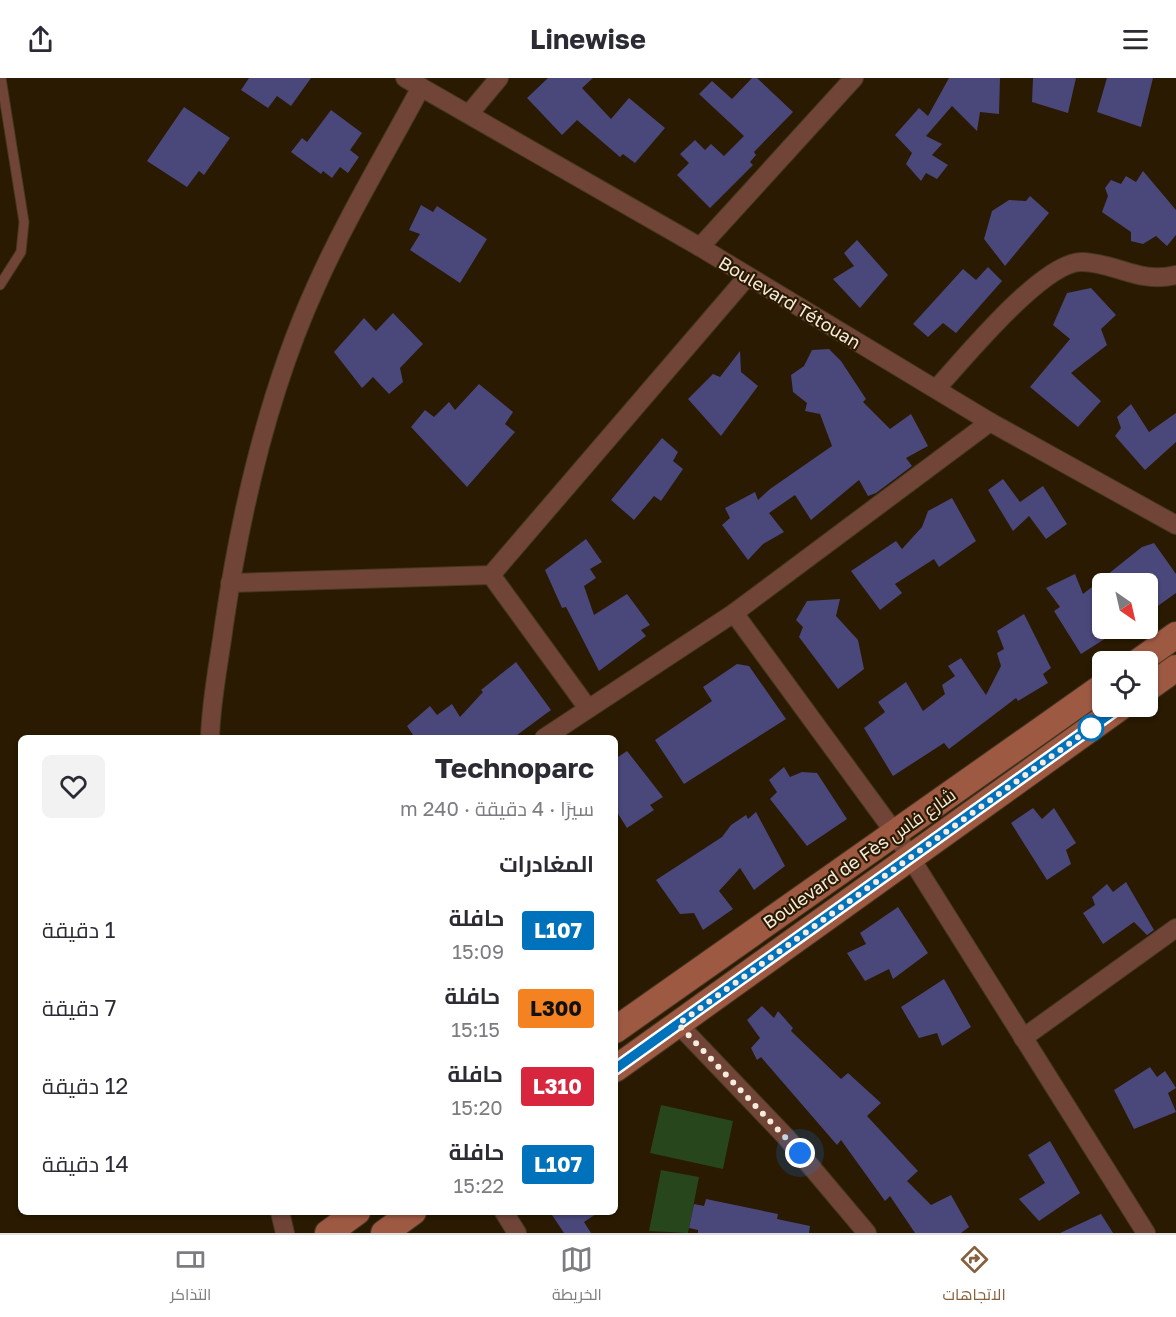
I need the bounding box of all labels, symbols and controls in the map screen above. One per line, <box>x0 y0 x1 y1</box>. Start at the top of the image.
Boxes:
icon: share <box>24 23 57 56</box>
text: Linewise <box>530 23 646 55</box>
icon: menu <box>1119 23 1152 56</box>
street label: Boulevard Tétouan <box>715 251 865 353</box>
north arrow <box>1092 573 1158 639</box>
map controls <box>1092 573 1158 717</box>
button: locate <box>1092 651 1158 717</box>
unlabelled marker <box>1078 715 1104 741</box>
text: Technoparc <box>435 751 594 784</box>
button: heart <box>42 755 105 818</box>
street label: Boulevard de Fès شارع فاس <box>759 783 961 935</box>
text: سيرًا · 4 دقيقة · 240 m <box>400 796 594 820</box>
text: المغادرات <box>499 850 594 877</box>
text: حافلة <box>449 904 504 931</box>
text: 1 دقيقة <box>42 916 115 943</box>
text: L107 <box>534 917 582 943</box>
text: 15:09 <box>452 939 504 963</box>
text: حافلة <box>445 982 500 1009</box>
text: 7 دقيقة <box>42 994 116 1021</box>
text: L300 <box>530 995 582 1021</box>
text: 15:15 <box>451 1017 500 1041</box>
text: حافلة <box>447 1060 503 1087</box>
text: 12 دقيقة <box>42 1072 128 1099</box>
text: L310 <box>533 1073 582 1099</box>
text: 15:20 <box>451 1095 503 1119</box>
text: حافلة <box>449 1138 504 1165</box>
your location <box>785 1138 815 1168</box>
text: 14 دقيقة <box>42 1150 129 1177</box>
text: L107 <box>534 1151 582 1177</box>
text: 15:22 <box>454 1173 504 1197</box>
tab: التذاكر <box>170 1243 211 1309</box>
tab: الخريطة <box>552 1243 602 1309</box>
tab: الاتجاهات <box>942 1243 1006 1309</box>

